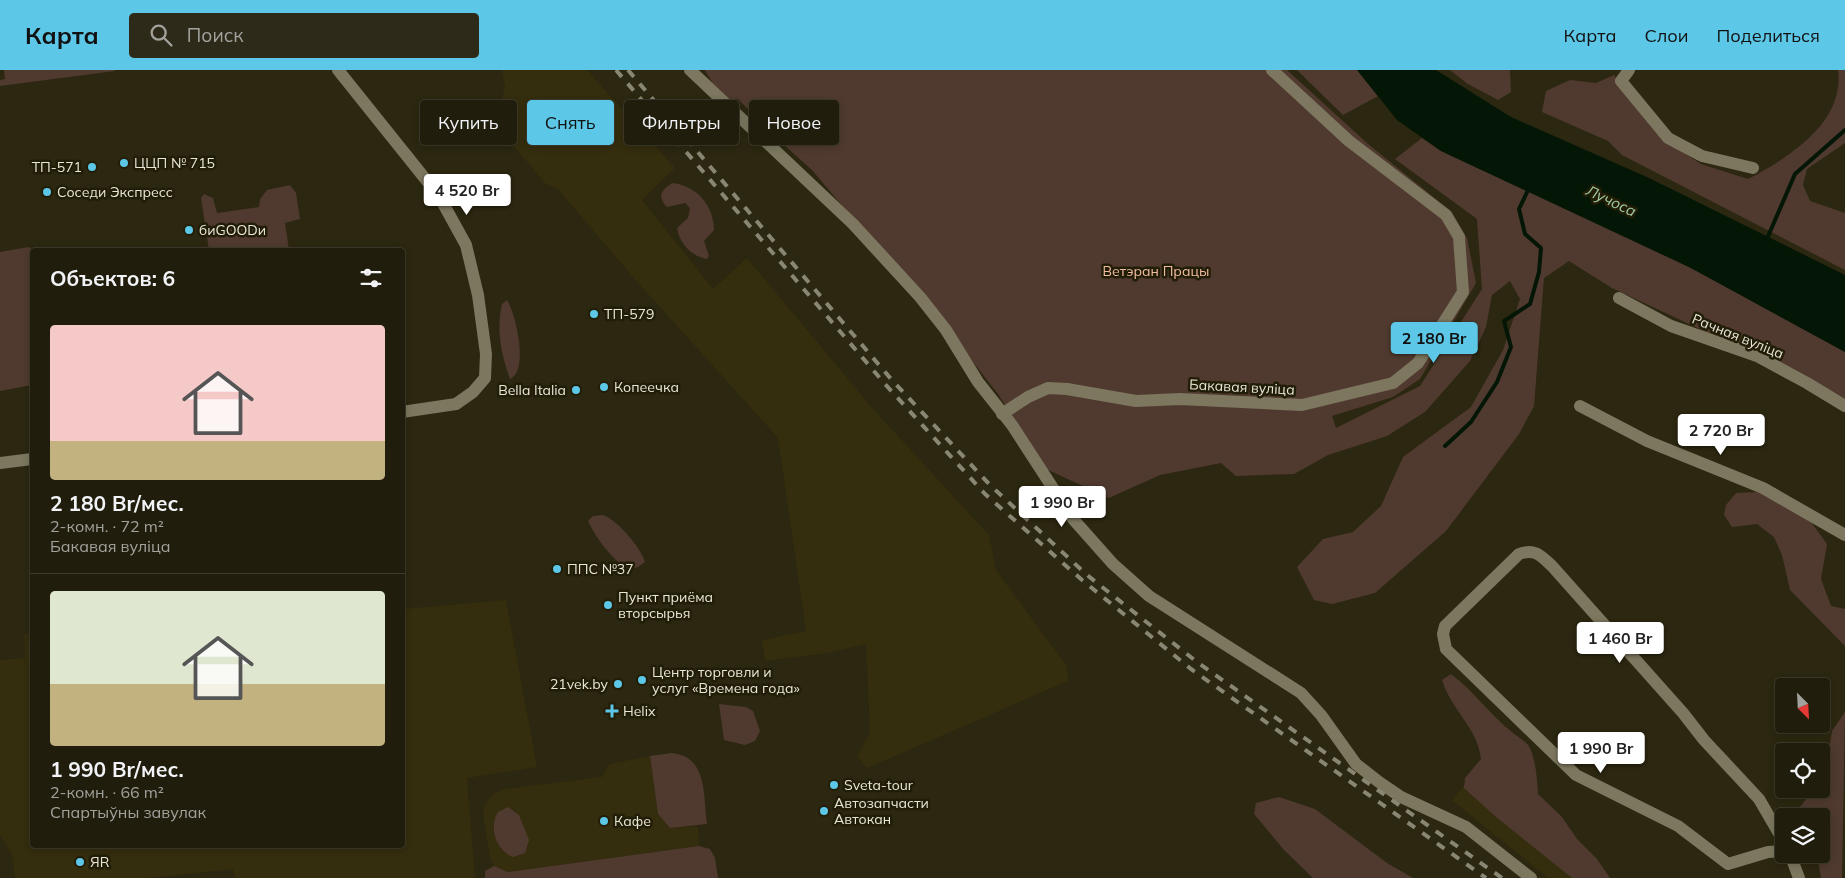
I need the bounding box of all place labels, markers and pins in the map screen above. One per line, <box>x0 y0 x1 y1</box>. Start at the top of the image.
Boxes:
place label: ЦЦП № 715 <box>134 154 215 172</box>
marker: ЦЦП № 715 <box>118 157 130 169</box>
place label: ТП-571 <box>32 158 82 176</box>
marker: ТП-571 <box>86 161 98 173</box>
pin: 4 520 Br <box>415 174 519 216</box>
place label: Соседи Экспресс <box>57 183 173 201</box>
marker: Соседи Экспресс <box>41 186 53 198</box>
place label: биGOODи <box>199 221 266 239</box>
marker: биGOODи <box>183 224 195 236</box>
place label: ТП-579 <box>604 305 654 323</box>
marker: ТП-579 <box>588 308 600 320</box>
pin: 2 180 Br <box>1382 322 1486 364</box>
place label: Копеечка <box>614 378 679 396</box>
place label: Bella Italia <box>498 381 566 399</box>
marker: Копеечка <box>598 381 610 393</box>
marker: Bella Italia <box>570 384 582 396</box>
pin: 2 720 Br <box>1669 414 1773 456</box>
pin: 1 990 Br <box>1010 486 1114 528</box>
place label: ППС №37 <box>567 560 634 578</box>
marker: ППС №37 <box>551 563 563 575</box>
place label: Пункт приёма вторсырья <box>618 588 713 622</box>
marker: Пункт приёма вторсырья <box>602 599 614 611</box>
pin: 1 460 Br <box>1568 622 1672 664</box>
place label: Центр торговли и услуг «Времена года» <box>652 663 800 697</box>
marker: Центр торговли и услуг «Времена года» <box>636 674 648 686</box>
place label: 21vek.by <box>550 675 609 693</box>
marker: 21vek.by <box>612 678 624 690</box>
place label: Helix <box>623 702 656 720</box>
marker: Helix <box>605 704 619 718</box>
pin: 1 990 Br <box>1549 732 1653 774</box>
place label: Sveta-tour <box>844 776 914 794</box>
marker: Sveta-tour <box>828 779 840 791</box>
place label: Автозапчасти Автокан <box>834 794 929 828</box>
marker: Автозапчасти Автокан <box>818 805 830 817</box>
place label: Кафе <box>614 812 651 830</box>
marker: Кафе <box>598 815 610 827</box>
place label: ЯR <box>90 853 110 871</box>
marker: ЯR <box>74 856 86 868</box>

